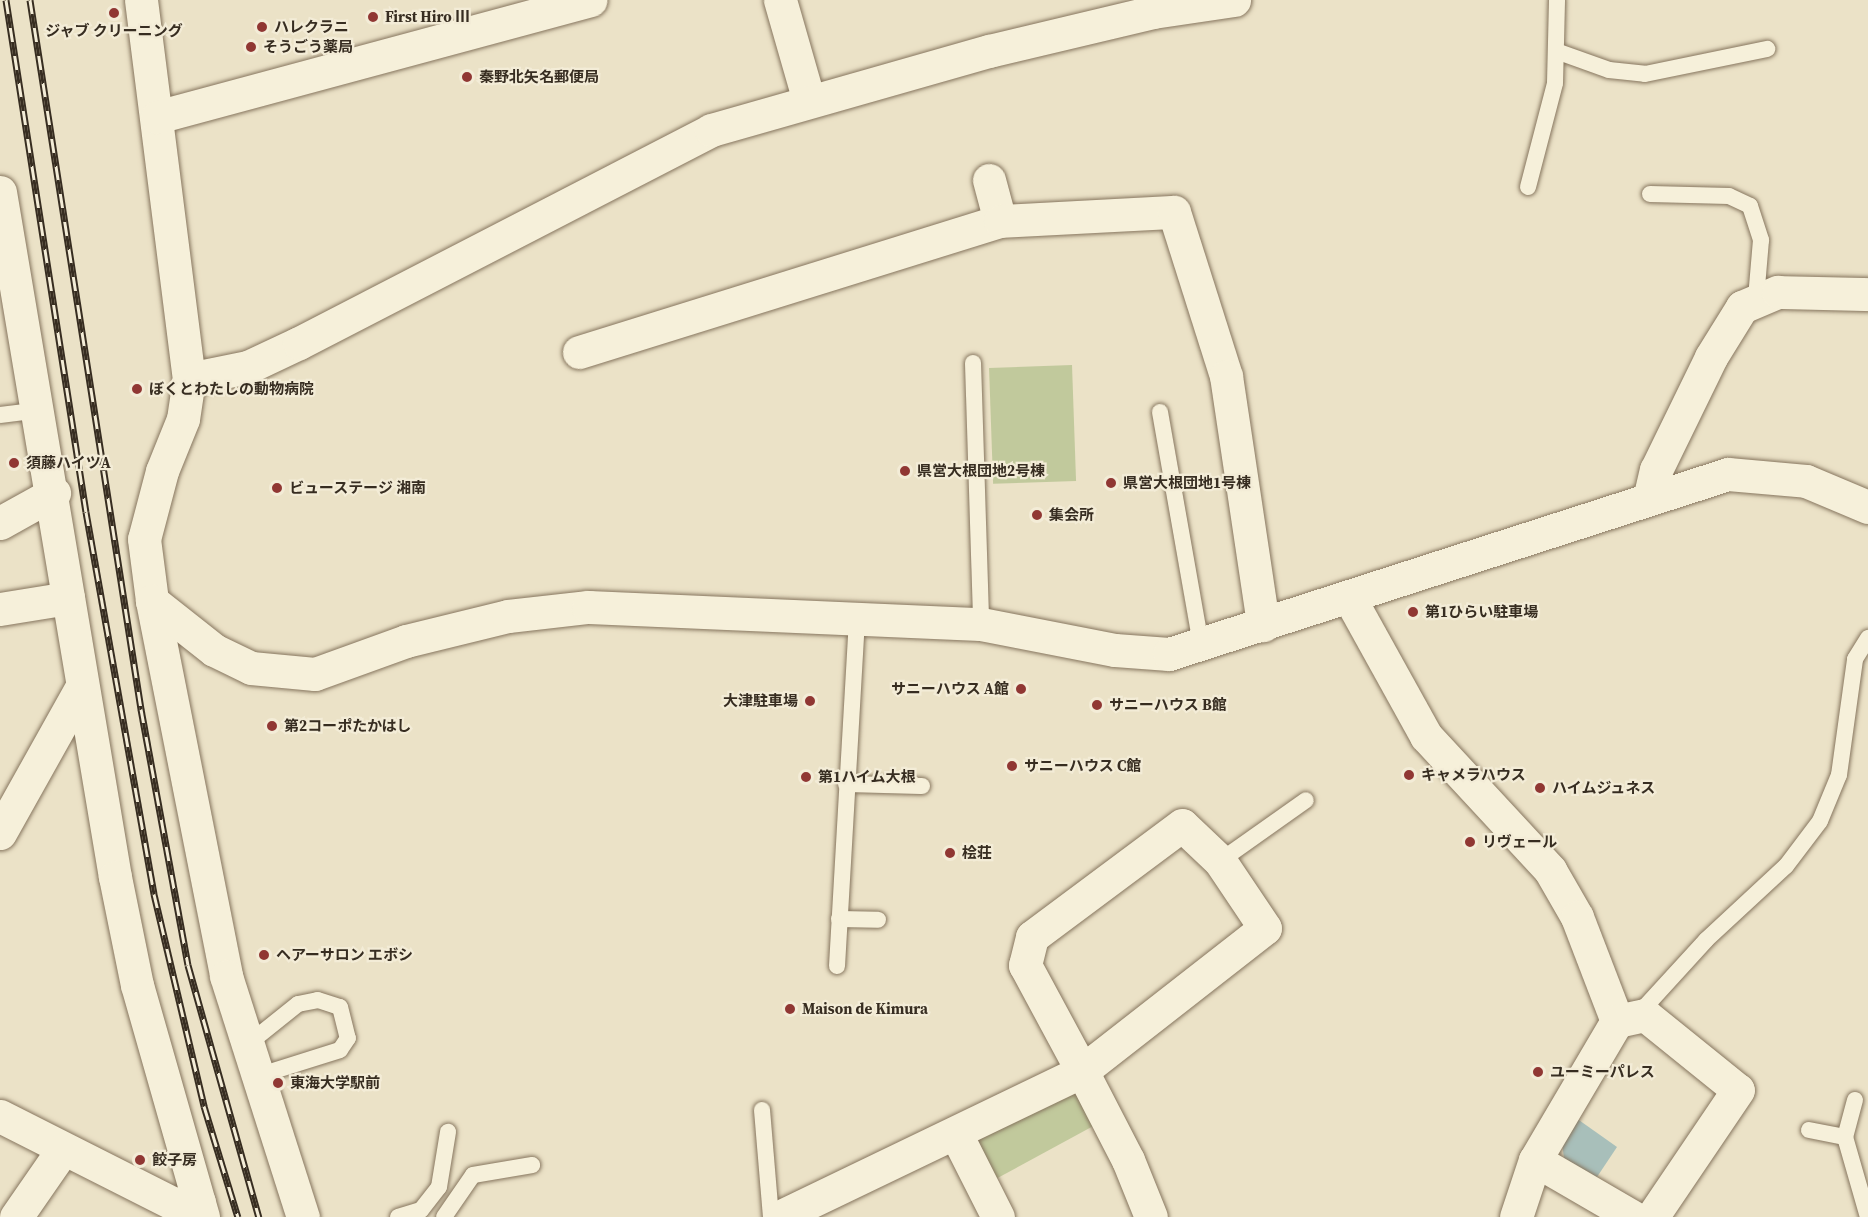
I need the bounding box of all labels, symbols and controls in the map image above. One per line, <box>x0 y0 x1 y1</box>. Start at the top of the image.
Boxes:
marker: ジャブ クリーニング <box>107 6 121 20</box>
place label: First Hiro Ⅲ <box>385 8 470 26</box>
marker: First Hiro Ⅲ <box>366 10 380 24</box>
place label: ハレクラニ <box>274 18 349 36</box>
marker: ハレクラニ <box>255 20 269 34</box>
place label: ジャブ クリーニング <box>45 22 183 40</box>
place label: そうごう薬局 <box>263 38 353 56</box>
marker: そうごう薬局 <box>244 40 258 54</box>
place label: 秦野北矢名郵便局 <box>479 68 599 86</box>
marker: 秦野北矢名郵便局 <box>460 70 474 84</box>
place label: ぼくとわたしの動物病院 <box>149 380 314 398</box>
marker: ぼくとわたしの動物病院 <box>130 382 144 396</box>
place label: 須藤ハイツA <box>26 454 111 472</box>
marker: 須藤ハイツA <box>7 456 21 470</box>
place label: 県営大根団地2号棟 <box>917 462 1045 480</box>
marker: 県営大根団地2号棟 <box>898 464 912 478</box>
place label: 県営大根団地1号棟 <box>1123 474 1251 492</box>
marker: 県営大根団地1号棟 <box>1104 476 1118 490</box>
place label: ビューステージ 湘南 <box>289 479 427 497</box>
marker: ビューステージ 湘南 <box>270 481 284 495</box>
place label: 集会所 <box>1049 506 1094 524</box>
marker: 集会所 <box>1030 508 1044 522</box>
place label: 第1ひらい駐車場 <box>1425 603 1538 621</box>
marker: 第1ひらい駐車場 <box>1406 605 1420 619</box>
place label: サニーハウス A館 <box>891 680 1009 698</box>
marker: サニーハウス A館 <box>1014 682 1028 696</box>
place label: 大津駐車場 <box>723 692 798 710</box>
marker: 大津駐車場 <box>803 694 817 708</box>
place label: サニーハウス B館 <box>1109 696 1227 714</box>
marker: サニーハウス B館 <box>1090 698 1104 712</box>
place label: 第2コーポたかはし <box>284 717 412 735</box>
marker: 第2コーポたかはし <box>265 719 279 733</box>
place label: サニーハウス C館 <box>1024 757 1142 775</box>
marker: サニーハウス C館 <box>1005 759 1019 773</box>
place label: キャメラハウス <box>1421 766 1526 784</box>
place label: 第1ハイム大根 <box>818 768 916 786</box>
marker: キャメラハウス <box>1402 768 1416 782</box>
marker: 第1ハイム大根 <box>799 770 813 784</box>
place label: ハイムジュネス <box>1552 779 1657 797</box>
marker: ハイムジュネス <box>1533 781 1547 795</box>
place label: リヴェール <box>1482 833 1557 851</box>
marker: リヴェール <box>1463 835 1477 849</box>
place label: 桧荘 <box>962 844 992 862</box>
marker: 桧荘 <box>943 846 957 860</box>
place label: ヘアーサロン エボシ <box>276 946 413 964</box>
marker: ヘアーサロン エボシ <box>257 948 271 962</box>
place label: Maison de Kimura <box>802 1000 928 1018</box>
marker: Maison de Kimura <box>783 1002 797 1016</box>
place label: ユーミーパレス <box>1550 1063 1655 1081</box>
marker: ユーミーパレス <box>1531 1065 1545 1079</box>
place label: 東海大学駅前 <box>290 1074 380 1092</box>
marker: 東海大学駅前 <box>271 1076 285 1090</box>
place label: 餃子房 <box>152 1151 197 1169</box>
marker: 餃子房 <box>133 1153 147 1167</box>

